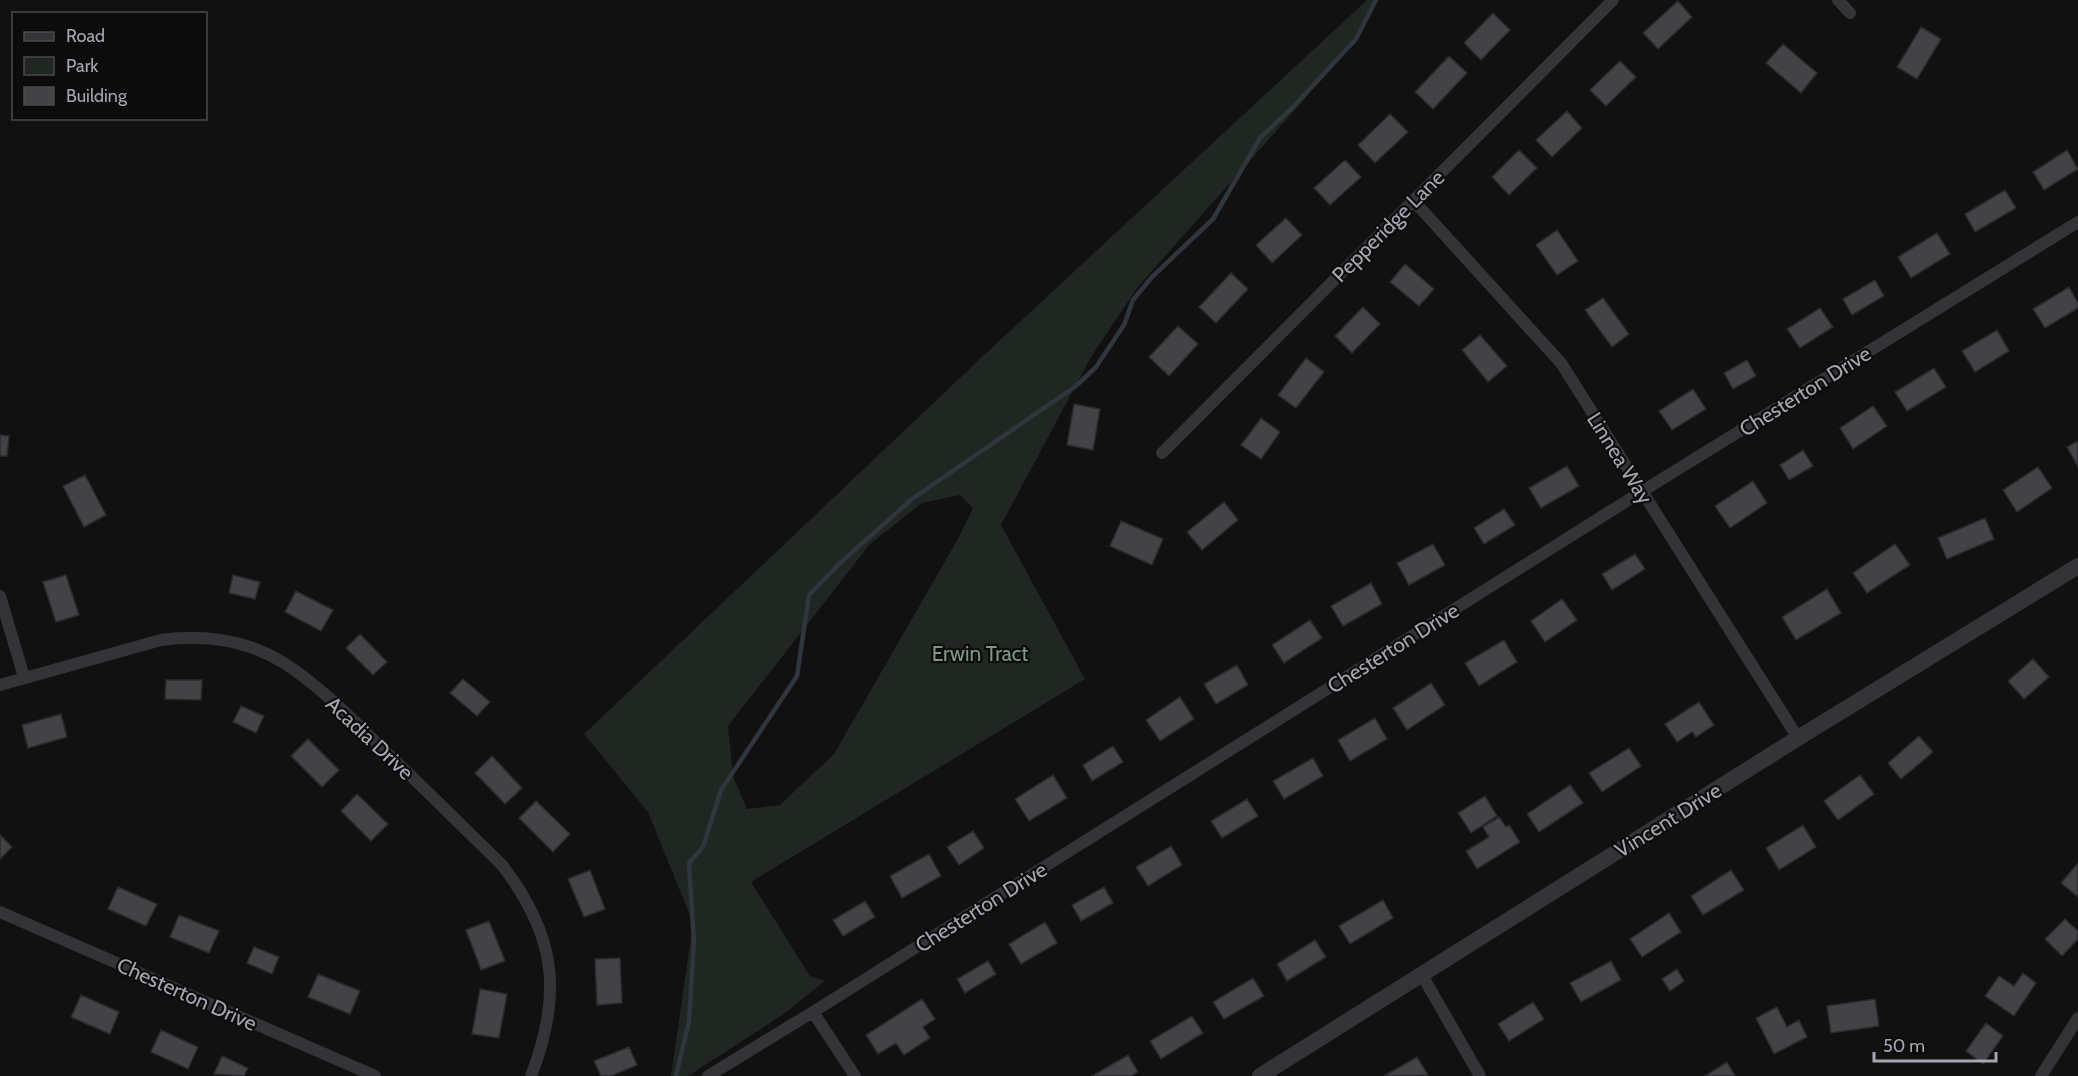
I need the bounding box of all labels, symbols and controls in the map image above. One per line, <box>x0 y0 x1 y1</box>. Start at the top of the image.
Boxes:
legend <box>12 12 207 120</box>
text: Road <box>66 25 105 47</box>
text: Park <box>66 55 99 77</box>
text: Building <box>66 85 128 107</box>
street label: Pepperidge Lane <box>1327 165 1449 287</box>
street label: Chesterton Drive <box>1735 340 1876 441</box>
street label: Linnea Way <box>1582 408 1658 509</box>
street label: Chesterton Drive <box>1323 597 1464 698</box>
park label: Erwin Tract <box>932 641 1028 666</box>
street label: Acadia Drive <box>321 691 419 785</box>
street label: Vincent Drive <box>1610 777 1726 863</box>
street label: Chesterton Drive <box>911 856 1052 957</box>
street label: Chesterton Drive <box>113 952 261 1036</box>
scale bar <box>1874 1025 1996 1063</box>
text: 50 m <box>1883 1035 1925 1057</box>

